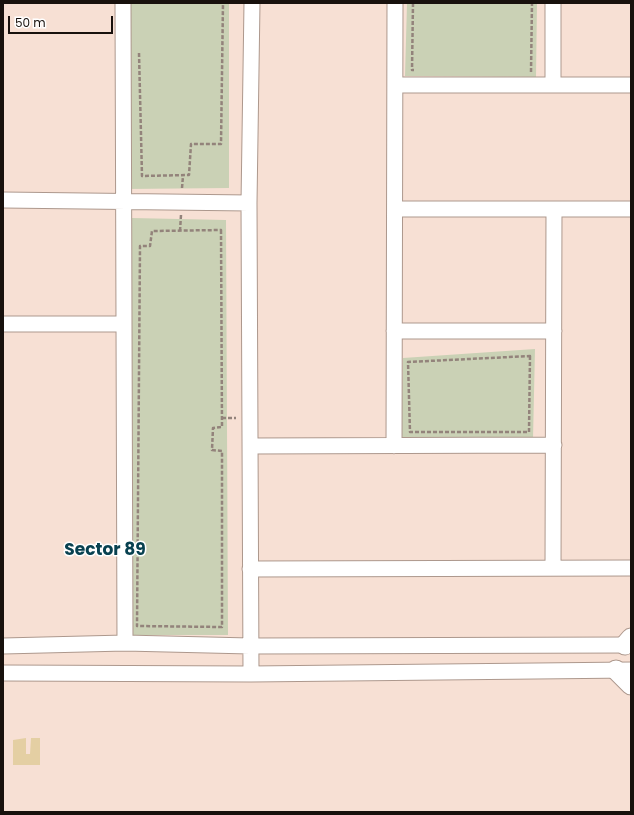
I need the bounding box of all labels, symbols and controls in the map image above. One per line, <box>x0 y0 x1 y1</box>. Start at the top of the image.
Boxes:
scale bar <box>10 8 115 34</box>
text: 50 m <box>15 14 46 31</box>
district label: Sector 89 <box>64 541 146 561</box>

